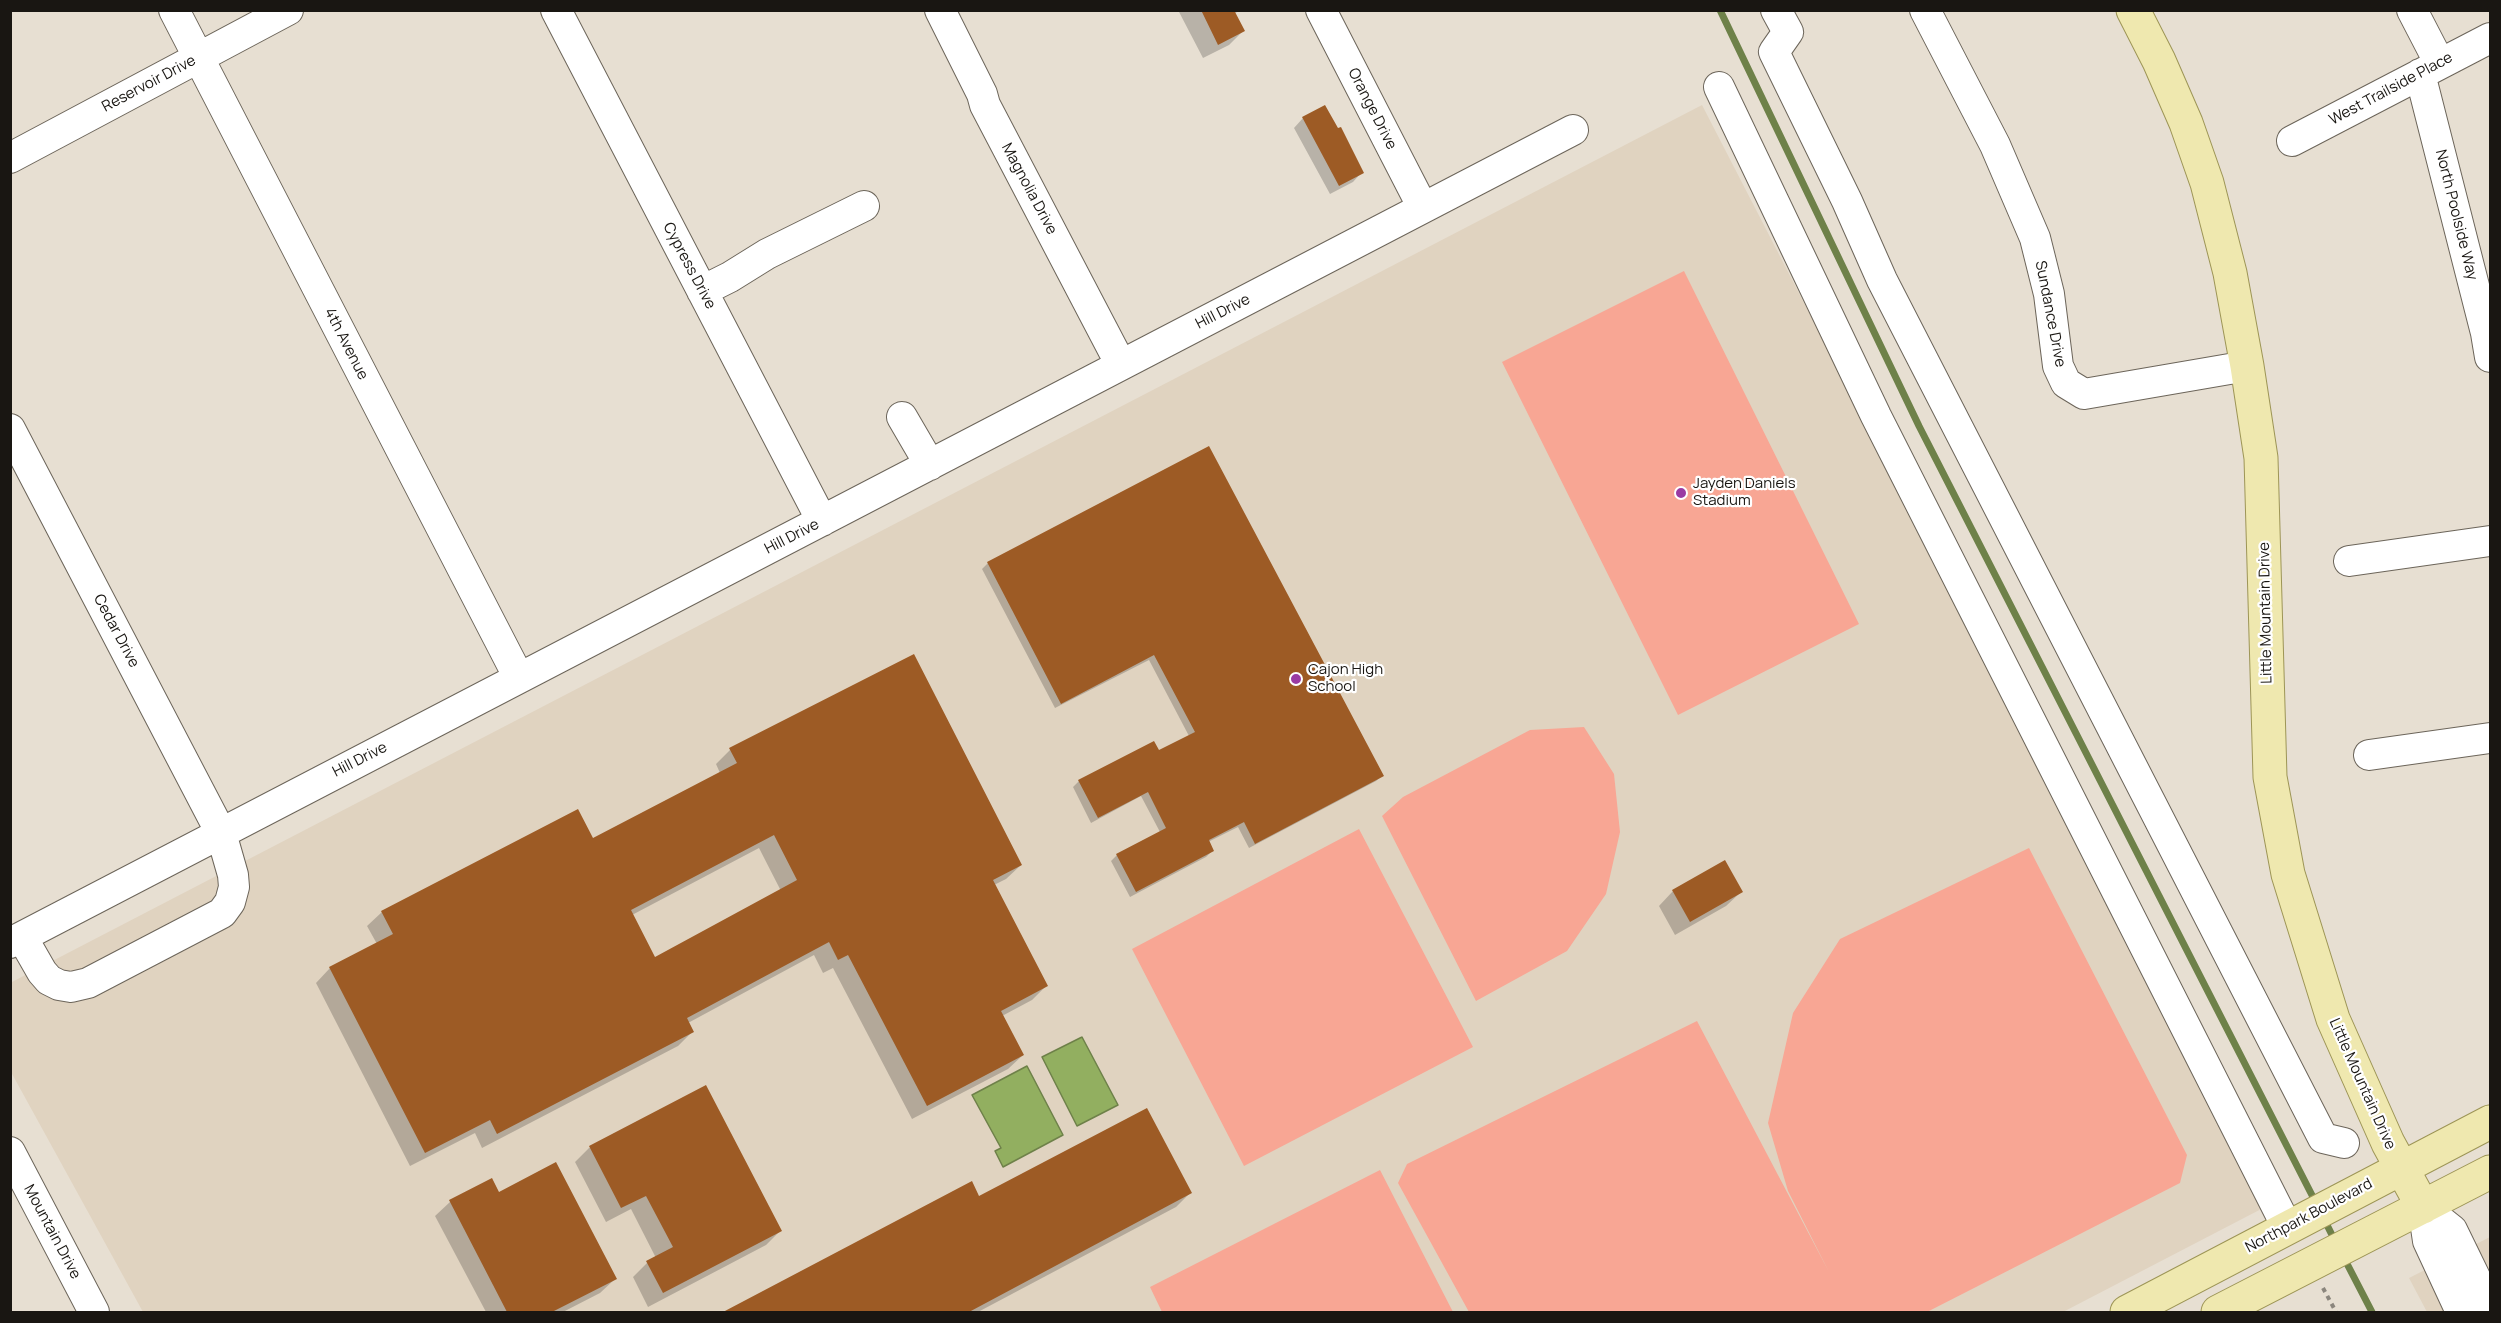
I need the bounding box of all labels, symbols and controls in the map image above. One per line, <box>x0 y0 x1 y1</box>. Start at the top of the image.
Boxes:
street label: West Trailside Place <box>2326 49 2456 129</box>
street label: Reservoir Drive <box>99 52 199 116</box>
street label: Orange Drive <box>1344 65 1400 153</box>
street label: Magnolia Drive <box>997 140 1061 238</box>
street label: North Poolside Way <box>2431 148 2481 282</box>
street label: Cypress Drive <box>659 220 719 312</box>
street label: Sundance Drive <box>2031 259 2069 369</box>
street label: Hill Drive <box>1193 291 1253 333</box>
street label: 4th Avenue <box>320 305 372 383</box>
place label: Jayden Daniels Stadium <box>1693 475 1796 510</box>
marker: Jayden Daniels Stadium <box>1674 486 1688 500</box>
street label: Hill Drive <box>762 516 822 558</box>
street label: Little Mountain Drive <box>2256 542 2276 684</box>
street label: Cedar Drive <box>89 591 143 671</box>
place label: Cajon High School <box>1308 661 1383 696</box>
marker: Cajon High School <box>1289 672 1303 686</box>
street label: Hill Drive <box>330 739 390 781</box>
street label: Little Mountain Drive <box>2325 1016 2399 1152</box>
street label: Northpark Boulevard <box>2242 1175 2376 1257</box>
street label: Mountain Drive <box>20 1182 84 1282</box>

